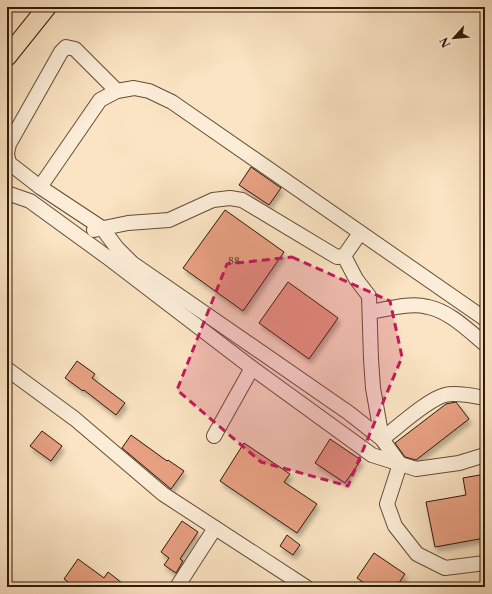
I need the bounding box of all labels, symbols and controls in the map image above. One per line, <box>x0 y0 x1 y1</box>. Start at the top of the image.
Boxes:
north arrow <box>434 18 474 58</box>
text: N <box>436 35 453 50</box>
house number: 88 <box>228 254 240 267</box>

